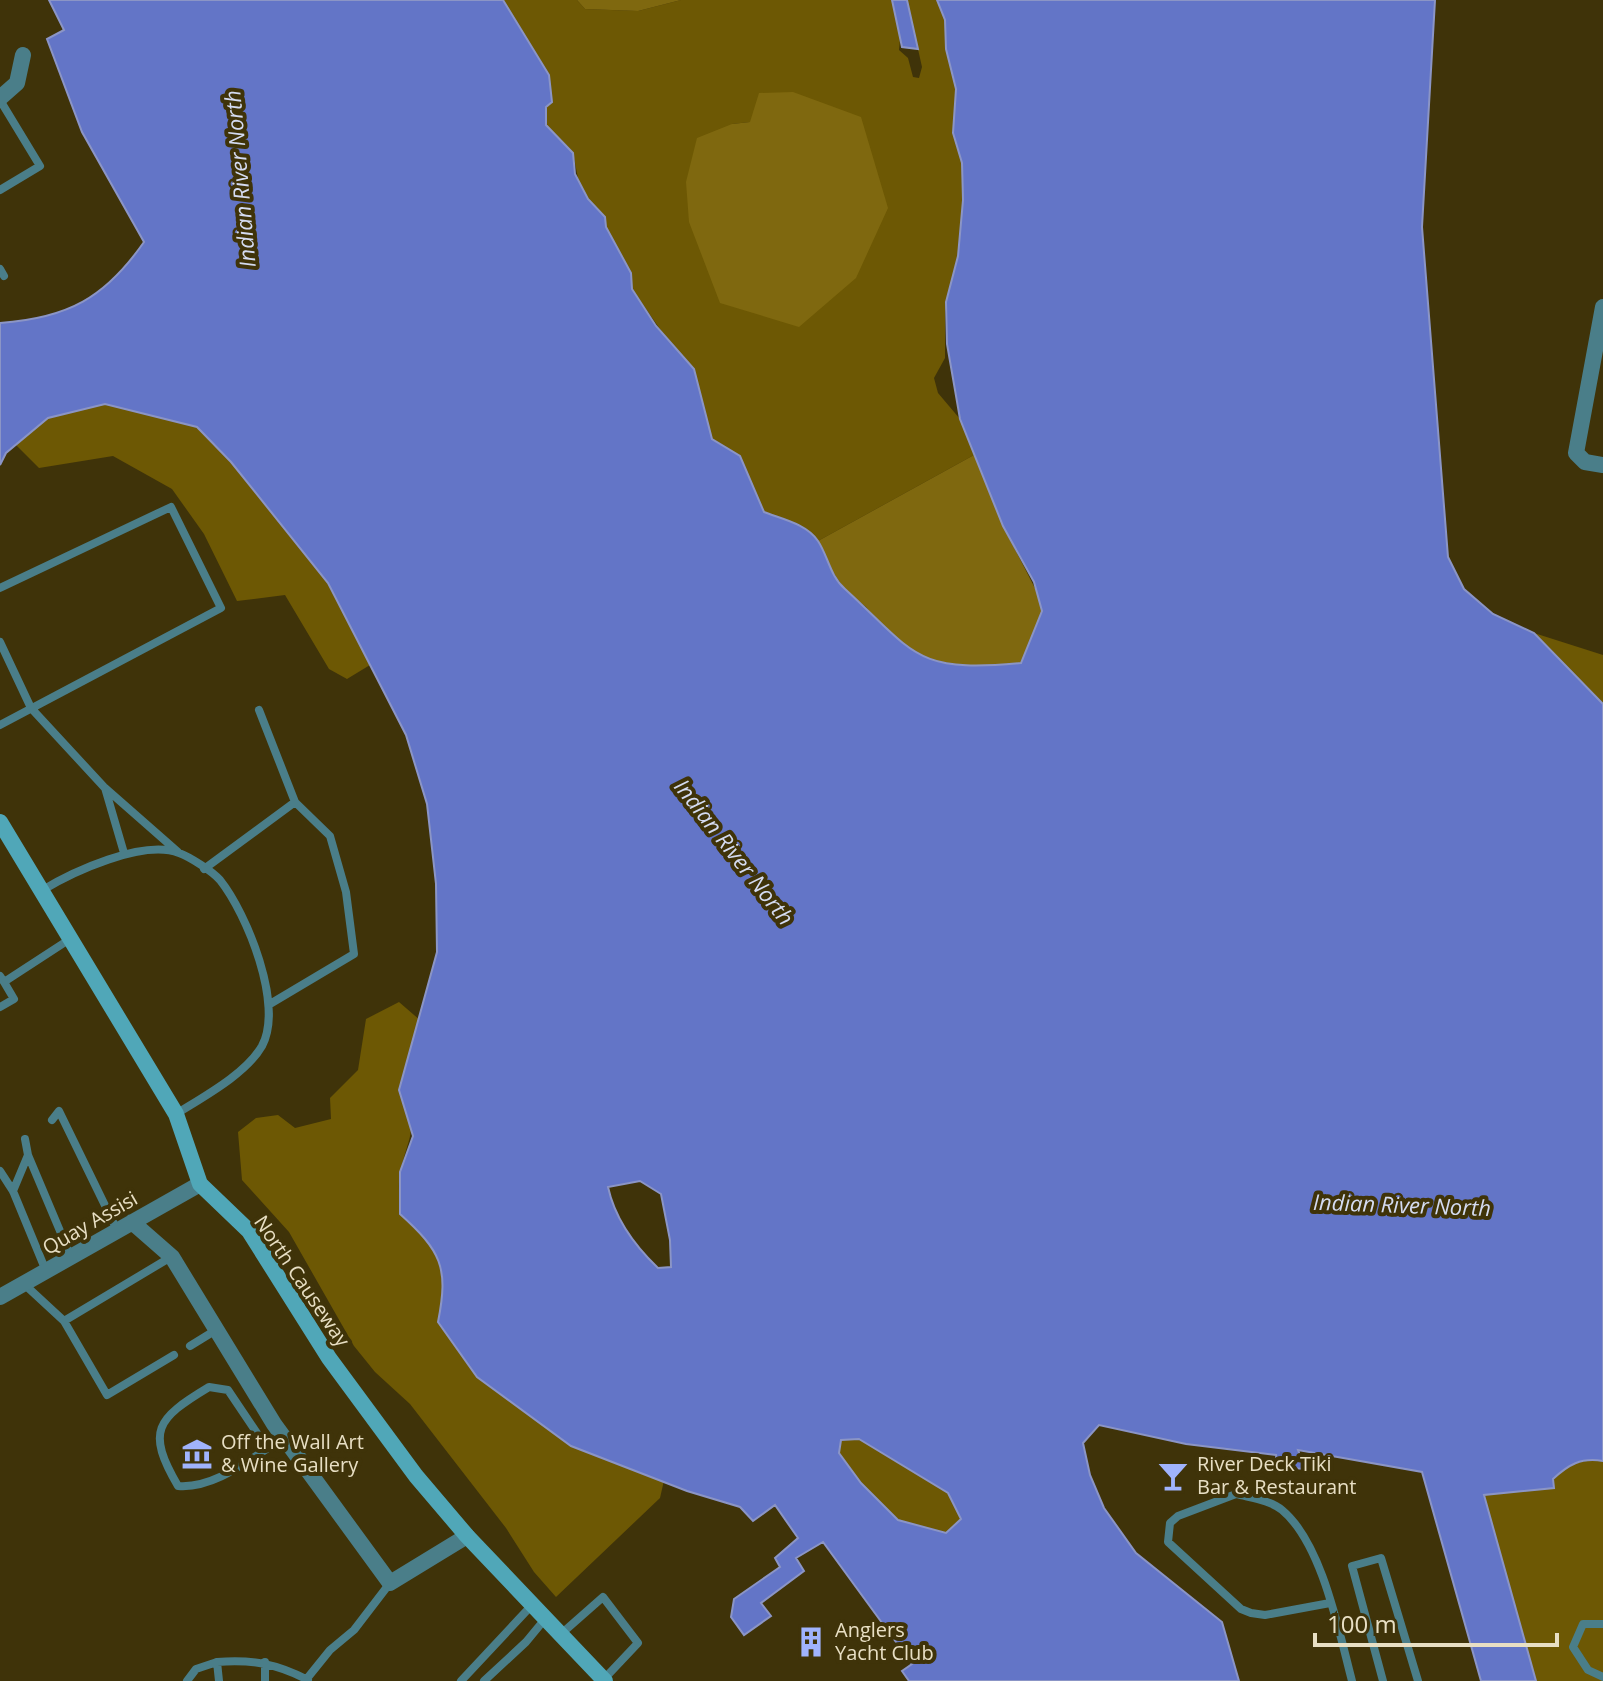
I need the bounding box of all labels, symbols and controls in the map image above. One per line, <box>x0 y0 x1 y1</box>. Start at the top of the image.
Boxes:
water label: Indian River North <box>216 89 262 269</box>
water label: Indian River North <box>668 772 801 931</box>
street label: Quay Assisi <box>37 1185 142 1261</box>
water label: Indian River North <box>1313 1186 1491 1222</box>
street label: North Causeway <box>248 1210 357 1353</box>
place label: Off the Wall Art & Wine Gallery <box>221 1428 364 1478</box>
museum icon: Off the Wall Art & Wine Gallery <box>180 1437 214 1471</box>
place label: River Deck Tiki Bar & Restaurant <box>1197 1450 1356 1500</box>
bar icon: River Deck Tiki Bar & Restaurant <box>1156 1459 1190 1493</box>
scale bar <box>1315 1597 1557 1647</box>
text: 100 m <box>1327 1607 1397 1640</box>
place label: Anglers Yacht Club <box>835 1616 934 1666</box>
building icon: Anglers Yacht Club <box>794 1625 828 1659</box>

